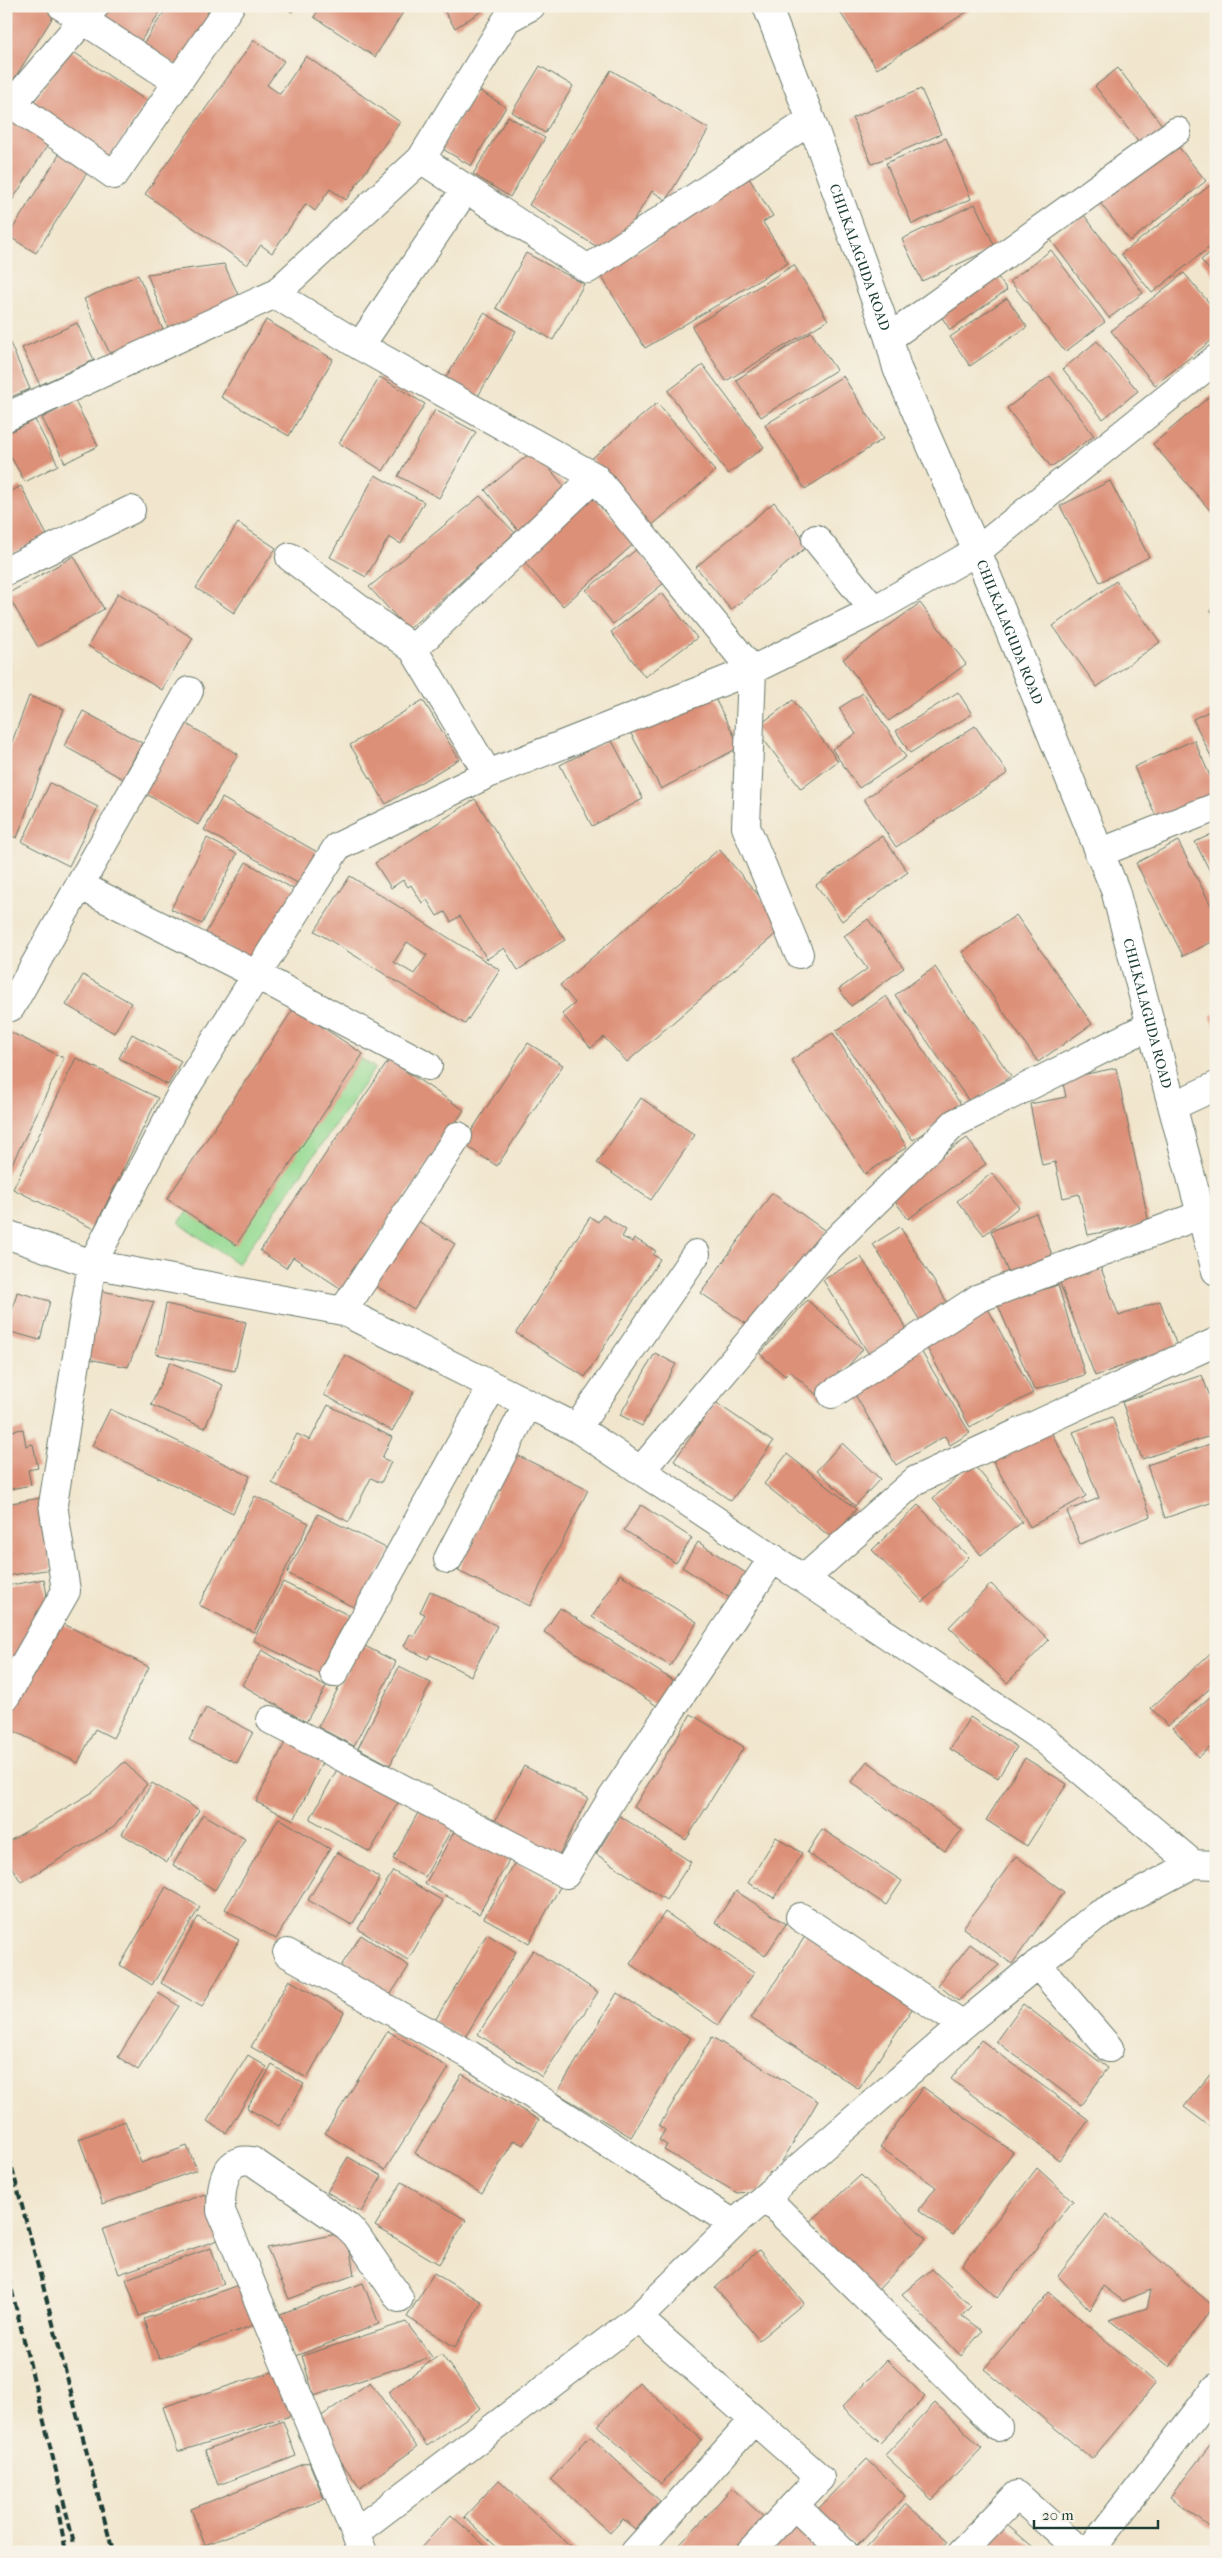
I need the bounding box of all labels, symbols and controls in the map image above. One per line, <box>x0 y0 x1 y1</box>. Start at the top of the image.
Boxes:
street label: CHILKALAGUDA ROAD <box>826 182 894 333</box>
street label: CHILKALAGUDA ROAD <box>972 557 1047 707</box>
street label: CHILKALAGUDA ROAD <box>1119 936 1175 1091</box>
scale bar <box>1034 2498 1158 2530</box>
text: 20 m <box>1042 2506 1074 2524</box>

